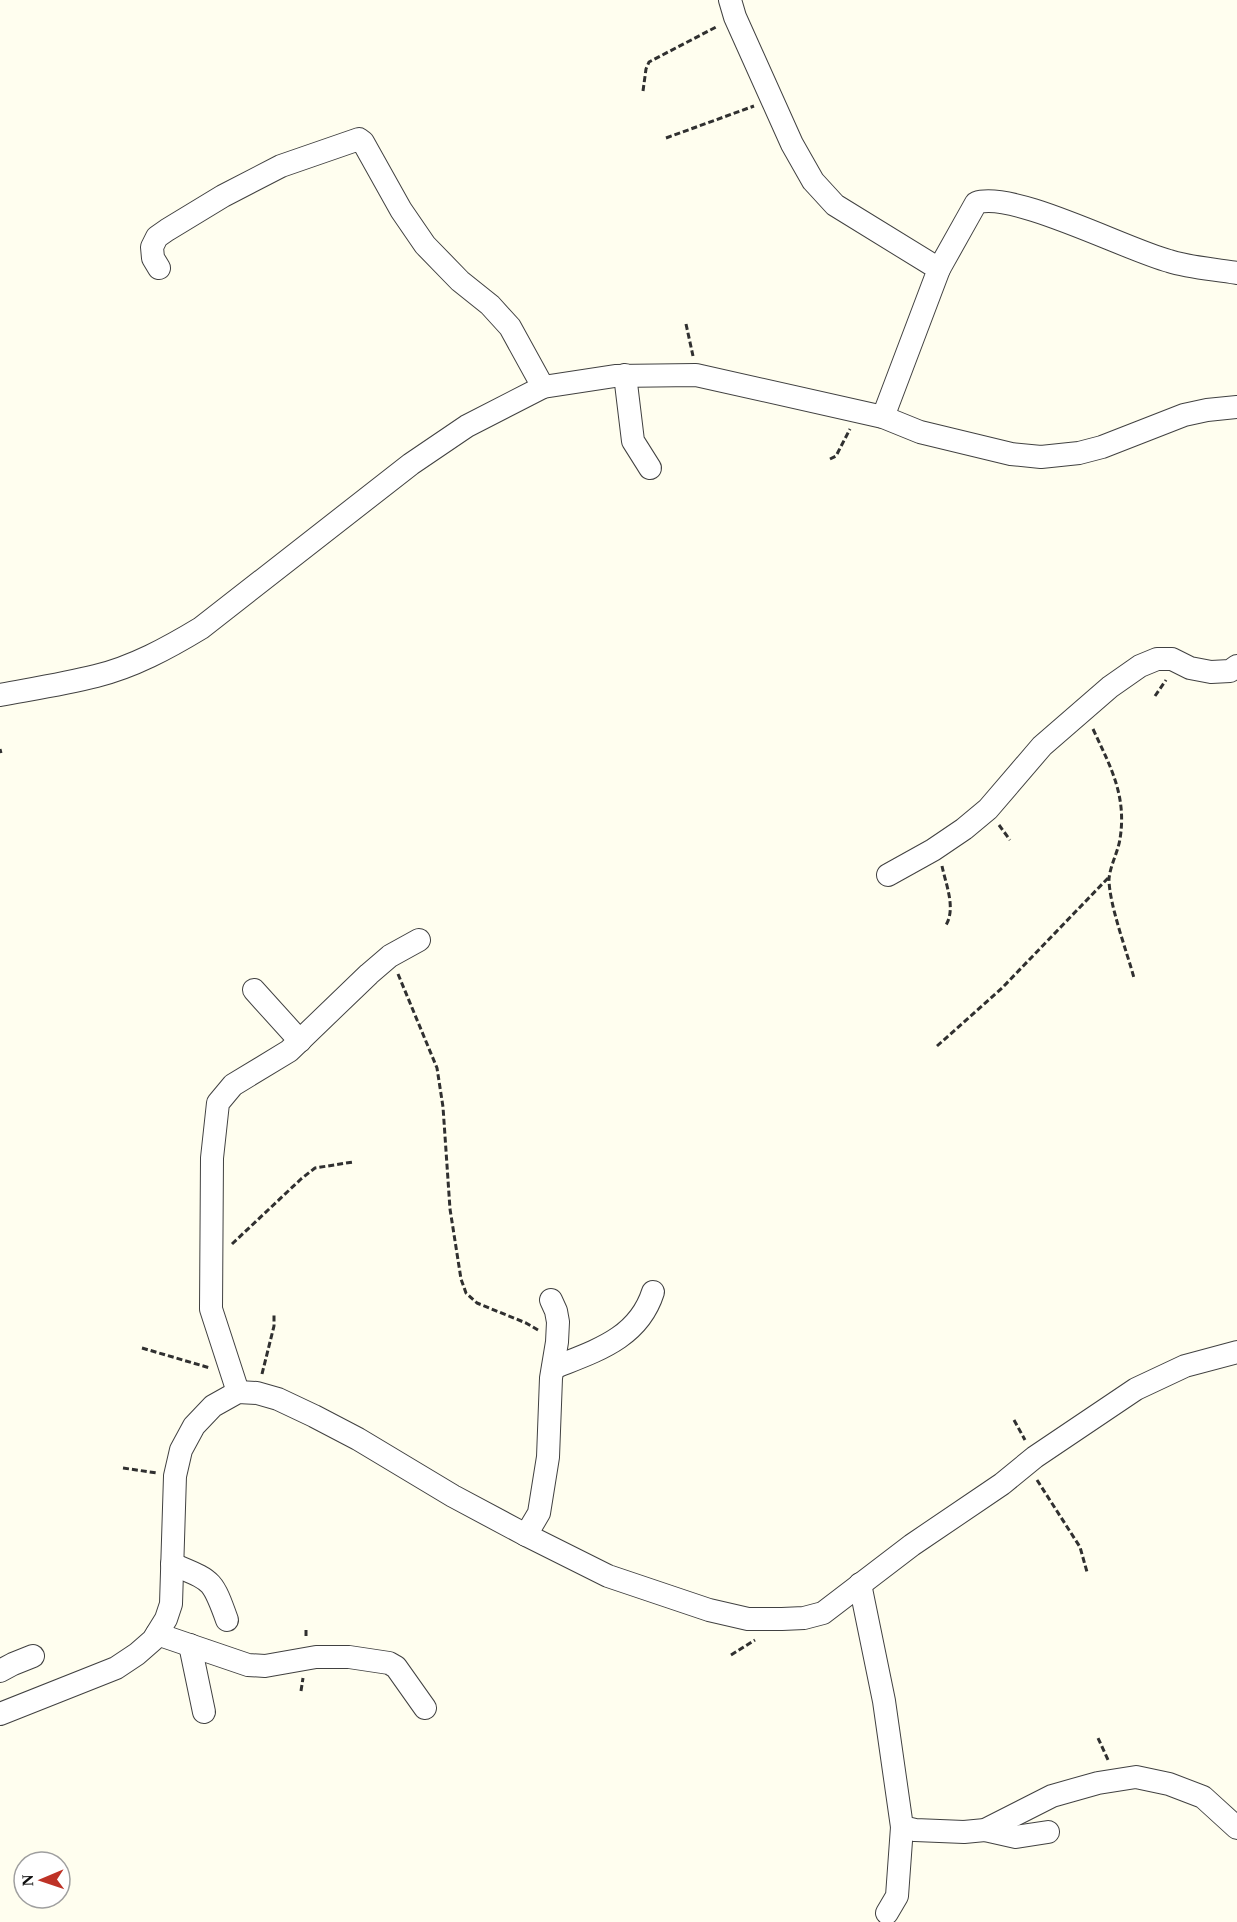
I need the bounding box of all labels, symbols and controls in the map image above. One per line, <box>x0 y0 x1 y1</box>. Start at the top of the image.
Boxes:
north arrow <box>12 1850 72 1910</box>
text: N <box>19 1874 36 1887</box>

